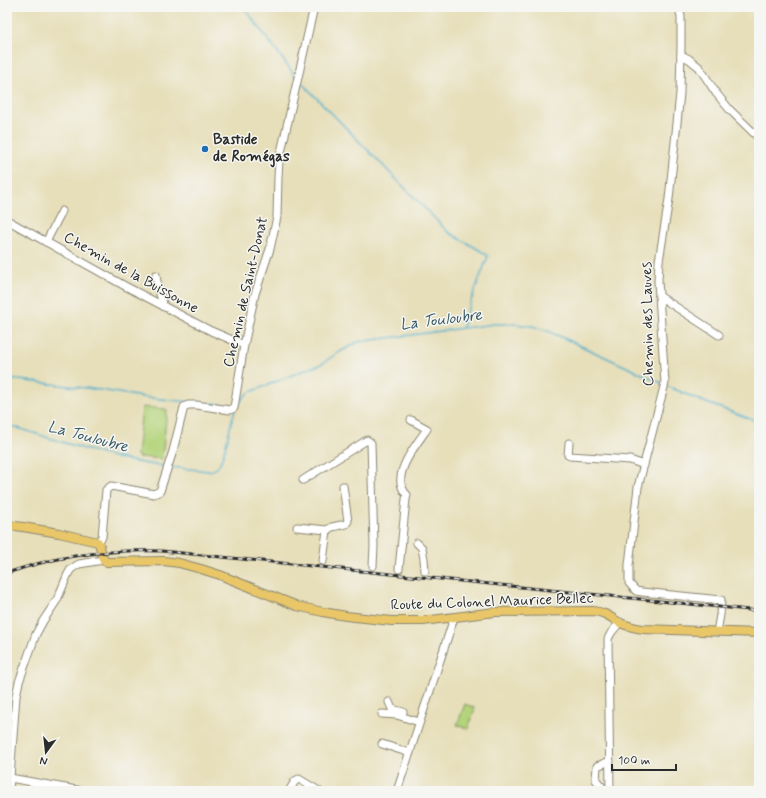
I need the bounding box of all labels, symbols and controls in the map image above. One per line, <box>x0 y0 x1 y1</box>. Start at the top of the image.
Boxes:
place label: Bastide de Romégas <box>213 130 290 168</box>
marker: Bastide de Romégas <box>200 144 210 154</box>
street label: Chemin de Saint-Donat <box>219 215 273 369</box>
street label: Chemin de la Buissonne <box>60 228 202 319</box>
street label: Chemin des Lauves <box>637 261 659 386</box>
water label: La Touloubre <box>399 305 484 335</box>
water label: La Touloubre <box>46 416 131 458</box>
street label: Route du Colonel Maurice Bellec <box>390 588 594 616</box>
north arrow <box>26 732 66 772</box>
scale bar <box>612 746 676 772</box>
text: N <box>38 753 49 768</box>
text: 100 m <box>618 753 650 769</box>

